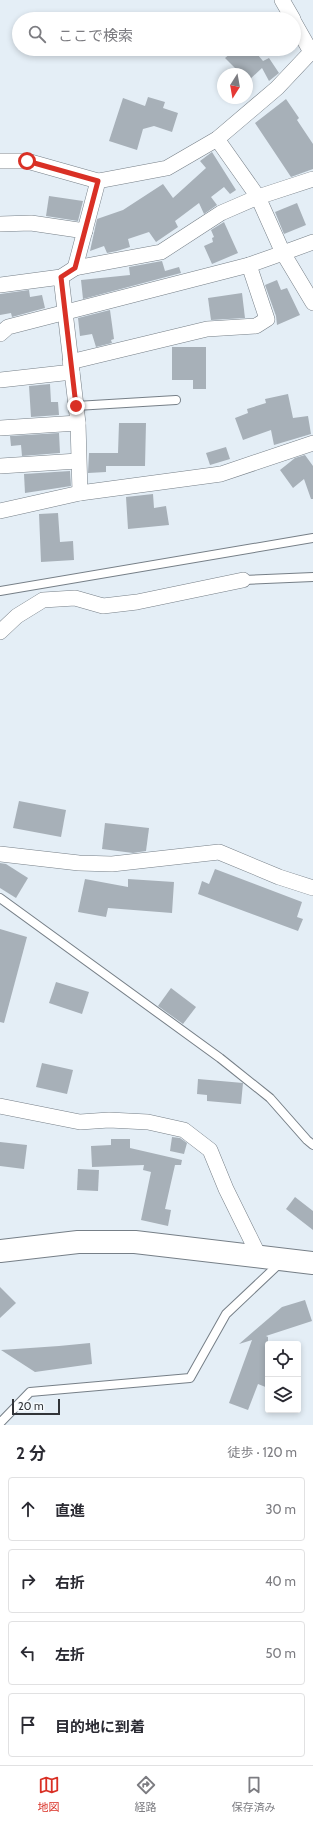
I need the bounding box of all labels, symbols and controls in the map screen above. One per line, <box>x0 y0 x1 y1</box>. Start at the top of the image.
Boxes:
search box <box>12 12 301 56</box>
icon: search <box>26 23 48 45</box>
text: ここで検索 <box>58 27 133 45</box>
north arrow <box>217 68 253 104</box>
route start <box>18 152 36 170</box>
route end <box>67 397 85 415</box>
map controls <box>265 1341 301 1413</box>
button: locate <box>265 1341 301 1377</box>
button: layers <box>265 1377 301 1413</box>
scale bar <box>12 1397 60 1416</box>
text: 20 m <box>18 1399 44 1413</box>
text: 2 分 <box>16 1443 46 1463</box>
text: 徒歩 · 120 m <box>228 1444 297 1460</box>
icon: ahead <box>17 1498 39 1520</box>
text: 30 m <box>266 1501 296 1517</box>
text: 直進 <box>55 1502 85 1520</box>
icon: right <box>17 1570 39 1592</box>
text: 40 m <box>265 1573 296 1589</box>
text: 右折 <box>55 1574 85 1592</box>
icon: left <box>17 1642 39 1664</box>
text: 50 m <box>266 1645 296 1661</box>
text: 左折 <box>55 1646 85 1664</box>
icon: arrive <box>17 1714 39 1736</box>
text: 目的地に到着 <box>55 1718 145 1736</box>
tab: 地図 <box>38 1774 60 1814</box>
tab: 経路 <box>135 1774 157 1814</box>
tab: 保存済み <box>232 1774 276 1814</box>

